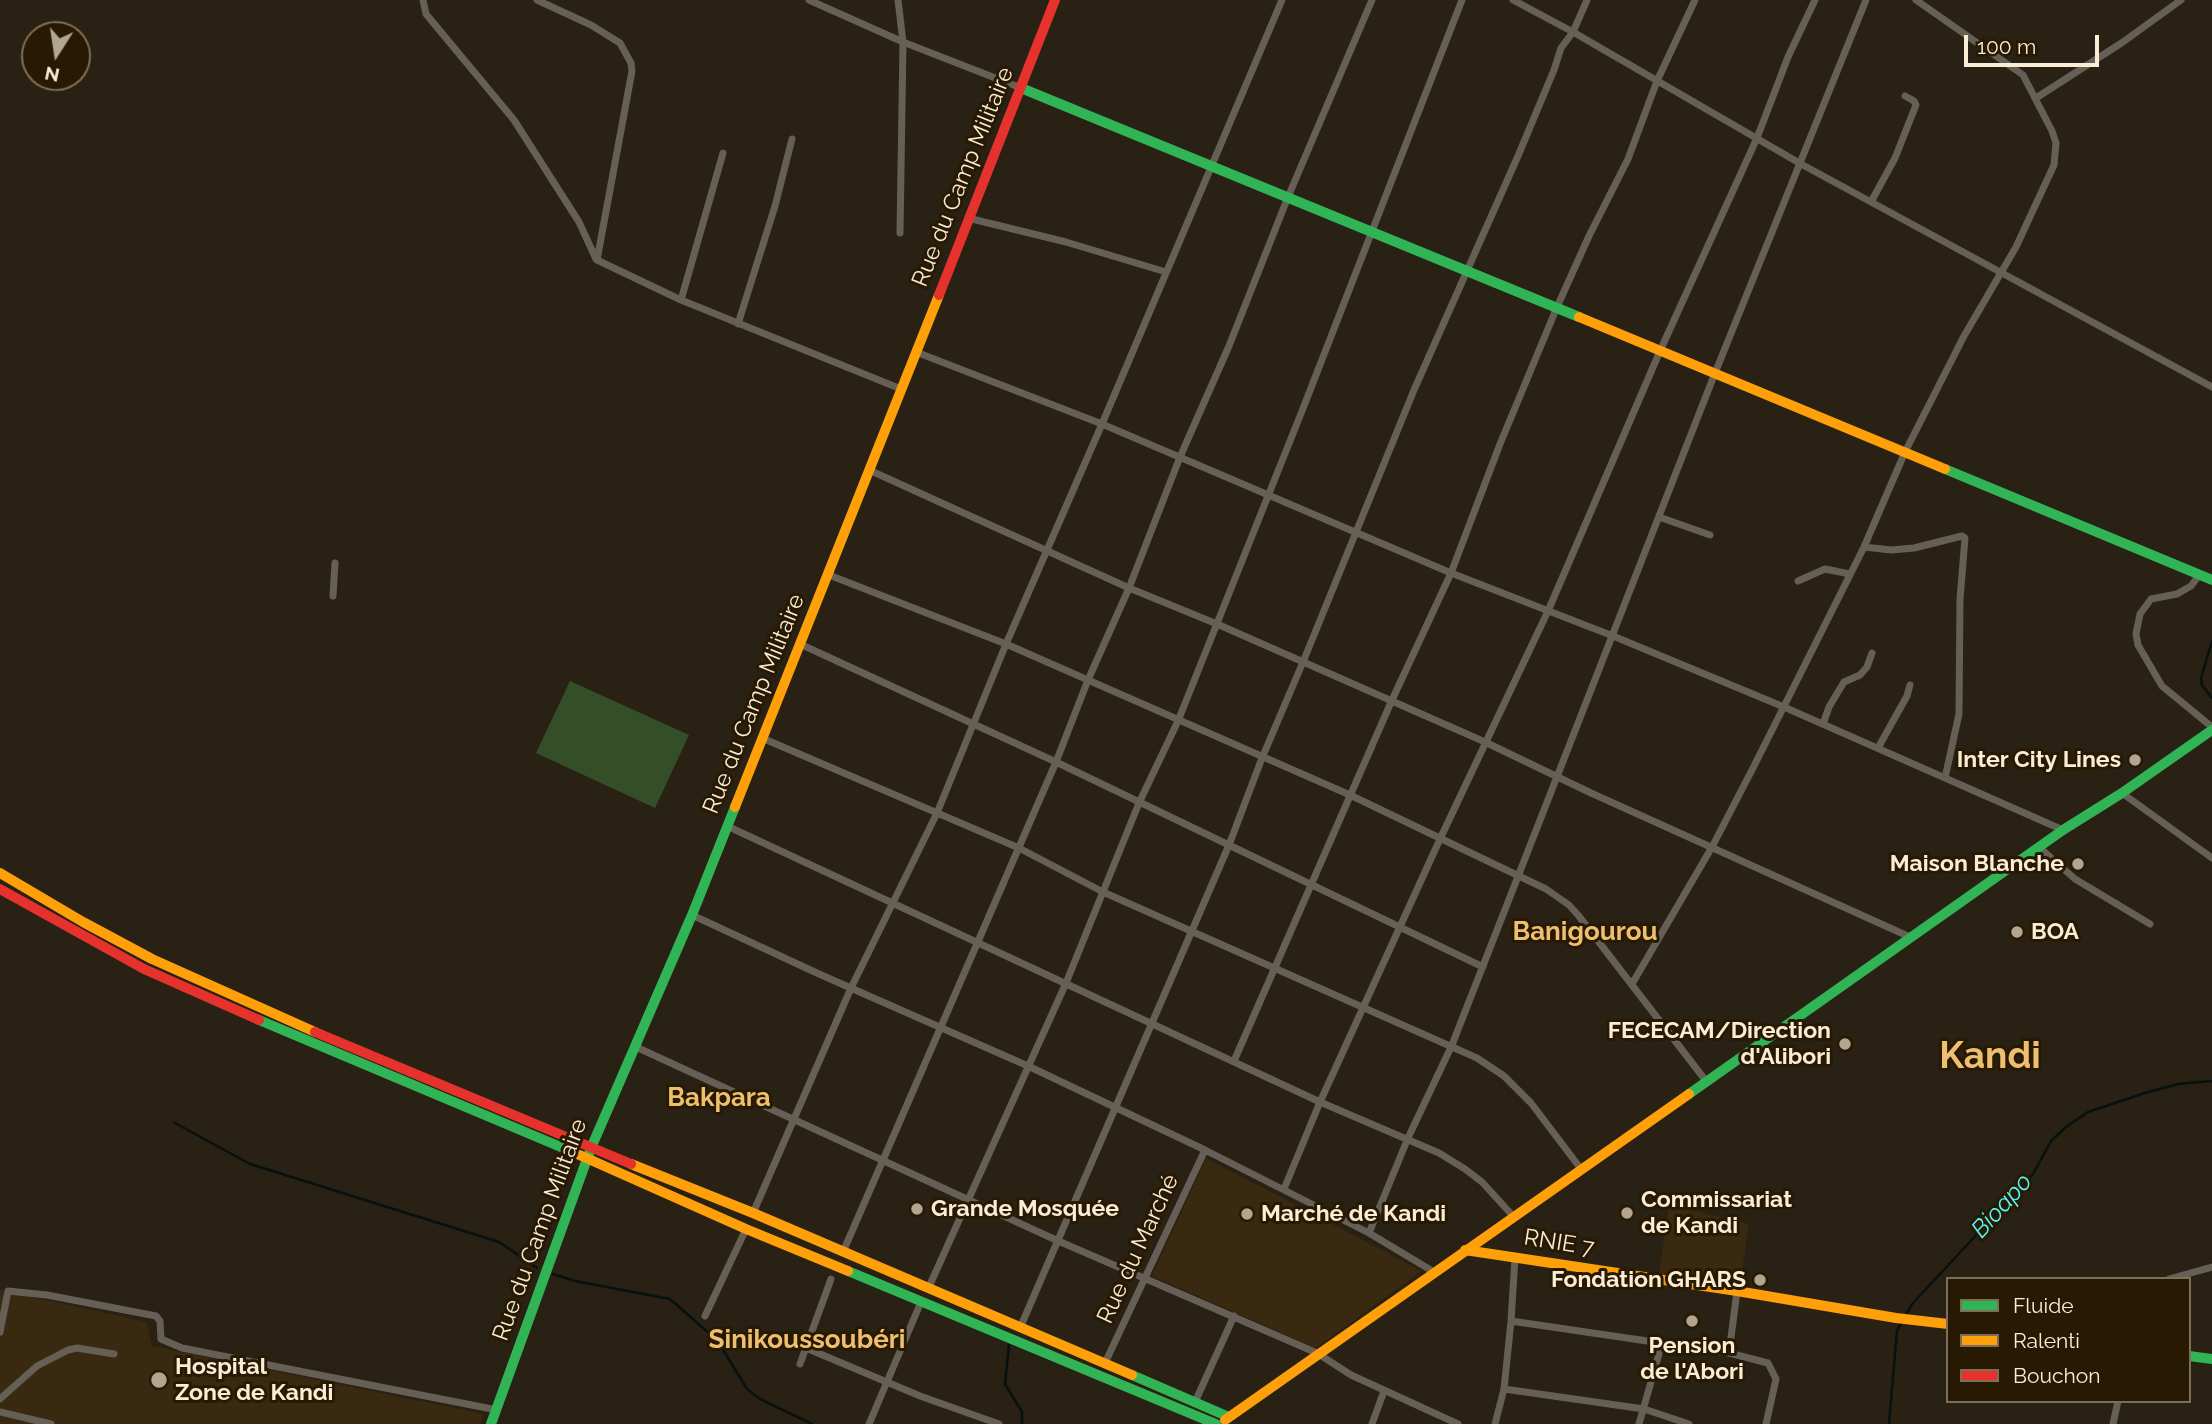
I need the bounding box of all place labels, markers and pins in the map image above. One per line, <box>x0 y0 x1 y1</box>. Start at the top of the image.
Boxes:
place label: Inter City Lines <box>1957 746 2121 774</box>
marker: Inter City Lines <box>2127 752 2143 768</box>
place label: Maison Blanche <box>1890 850 2064 878</box>
marker: Maison Blanche <box>2070 856 2086 872</box>
place label: BOA <box>2031 918 2079 946</box>
marker: BOA <box>2009 924 2025 940</box>
place label: FECECAM/Direction d'Alibori <box>1608 1017 1831 1071</box>
marker: FECECAM/Direction d'Alibori <box>1837 1036 1853 1052</box>
place label: Commissariat de Kandi <box>1641 1186 1792 1240</box>
place label: Grande Mosquée <box>931 1195 1119 1223</box>
place label: Marché de Kandi <box>1261 1200 1446 1228</box>
marker: Grande Mosquée <box>909 1201 925 1217</box>
marker: Commissariat de Kandi <box>1619 1205 1635 1221</box>
marker: Marché de Kandi <box>1239 1206 1255 1222</box>
place label: Fondation GHARS <box>1551 1266 1746 1294</box>
marker: Fondation GHARS <box>1752 1272 1768 1288</box>
marker: Pension de l'Abori <box>1684 1313 1700 1329</box>
place label: Pension de l'Abori <box>1640 1332 1744 1386</box>
place label: Hospital Zone de Kandi <box>175 1353 333 1407</box>
marker: Hospital Zone de Kandi <box>149 1370 169 1390</box>

